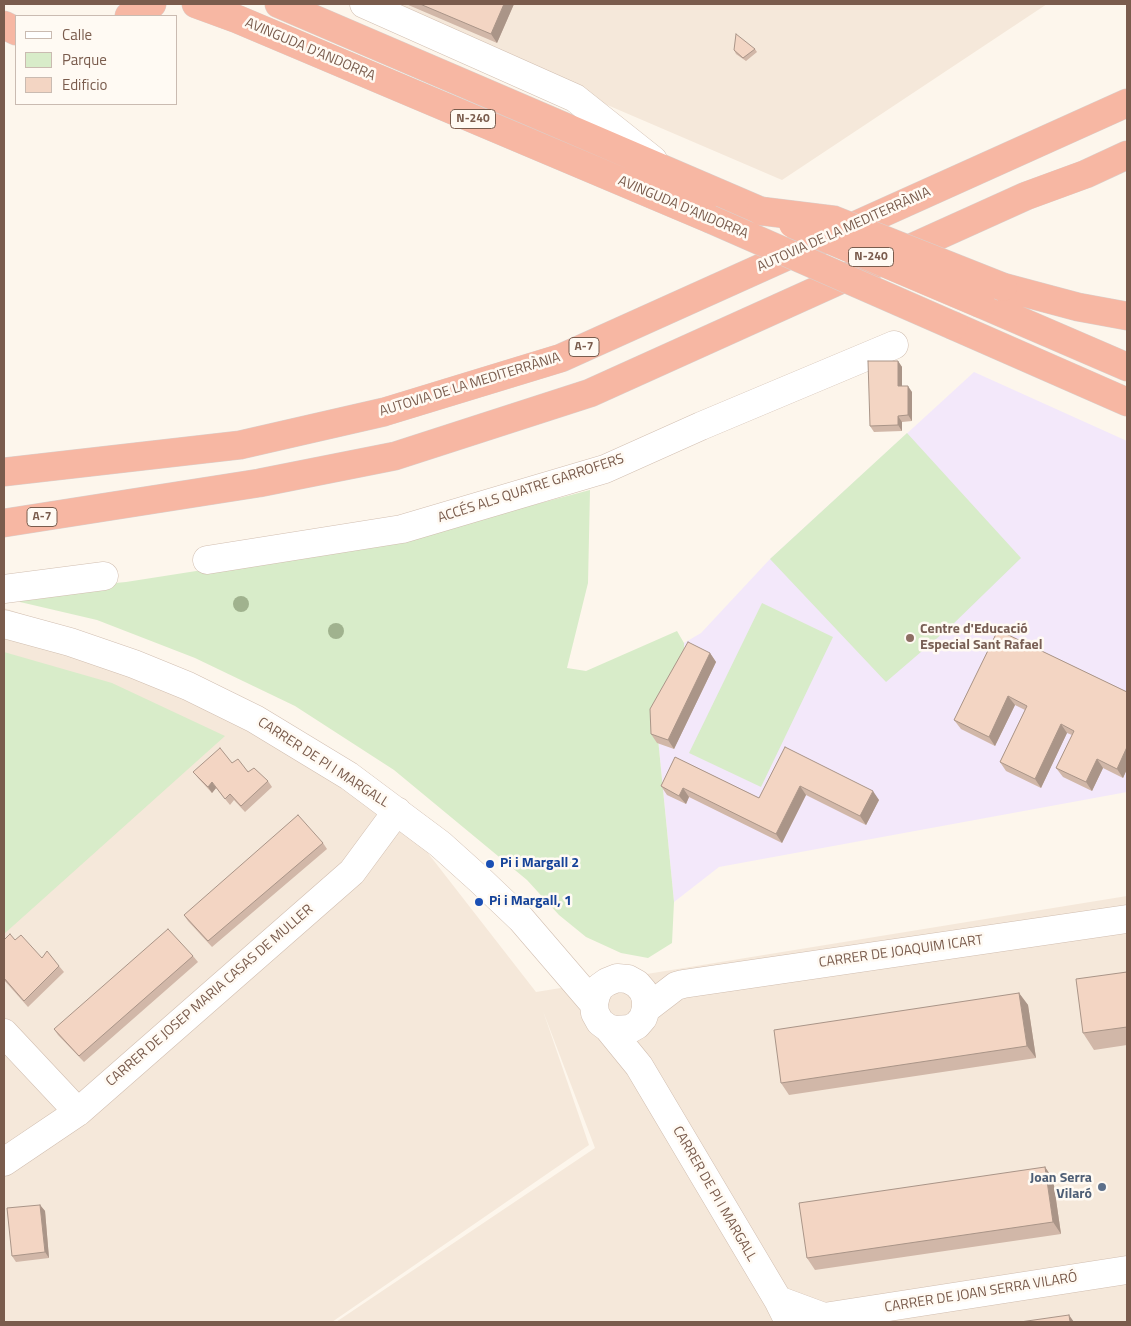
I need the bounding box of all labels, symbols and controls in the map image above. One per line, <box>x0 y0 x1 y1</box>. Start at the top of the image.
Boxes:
legend <box>15 15 178 105</box>
street label: AVINGUDA D'ANDORRA <box>242 15 378 85</box>
text: Calle <box>62 23 92 46</box>
text: Parque <box>62 48 107 71</box>
text: Edificio <box>62 73 107 96</box>
road number: N-240 <box>450 110 496 128</box>
street label: AVINGUDA D'ANDORRA <box>615 173 751 243</box>
street label: AUTOVIA DE LA MEDITERRÀNIA <box>755 184 933 276</box>
road number: N-240 <box>848 248 894 266</box>
road number: A-7 <box>569 338 599 357</box>
street label: AUTOVIA DE LA MEDITERRÀNIA <box>378 349 562 421</box>
street label: ACCÉS ALS QUATRE GARROFERS <box>436 451 626 527</box>
road number: A-7 <box>27 508 57 526</box>
place label: Centre d'Educació Especial Sant Rafael <box>920 622 1043 654</box>
marker: Centre d'Educació Especial Sant Rafael <box>904 632 916 644</box>
street label: CARRER DE PI I MARGALL <box>254 714 392 812</box>
place label: Pi i Margall 2 <box>500 856 579 872</box>
marker: Pi i Margall 2 <box>484 858 496 870</box>
place label: Pi i Margall, 1 <box>489 894 572 910</box>
marker: Pi i Margall, 1 <box>473 896 485 908</box>
street label: CARRER DE JOSEP MARIA CASAS DE MULLER <box>103 902 317 1090</box>
street label: CARRER DE JOAQUIM ICART <box>818 932 984 972</box>
street label: CARRER DE PI I MARGALL <box>668 1124 760 1264</box>
place label: Joan Serra Vilaró <box>1030 1171 1092 1204</box>
marker: Joan Serra Vilaró <box>1096 1181 1108 1193</box>
street label: CARRER DE JOAN SERRA VILARÓ <box>883 1269 1079 1317</box>

